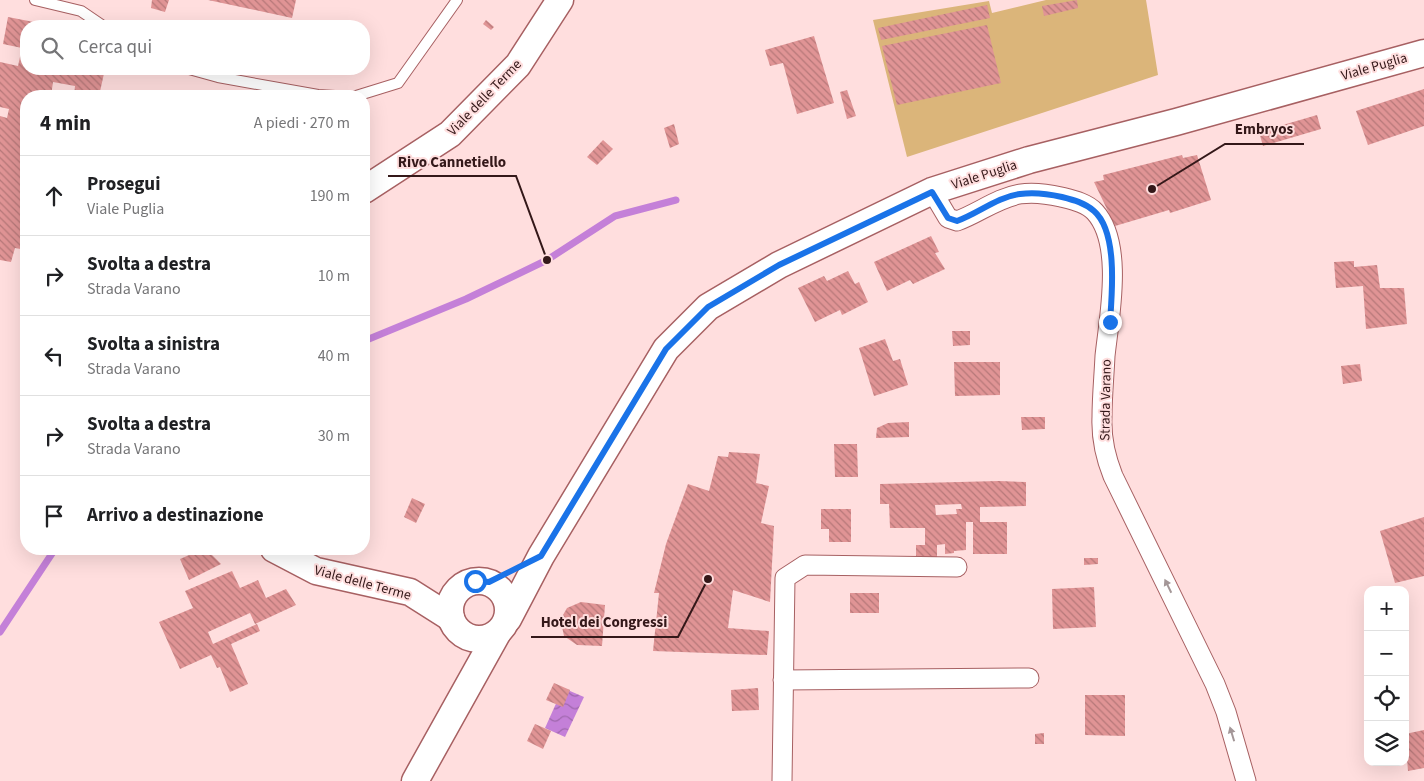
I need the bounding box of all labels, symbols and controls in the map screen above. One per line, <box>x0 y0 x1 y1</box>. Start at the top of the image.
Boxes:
search box <box>20 20 370 75</box>
icon: search <box>38 34 66 62</box>
text: Cerca qui <box>78 34 152 61</box>
street label: Viale Puglia <box>1339 48 1410 86</box>
street label: Viale delle Terme <box>443 55 527 140</box>
text: 4 min <box>40 108 91 138</box>
text: A piedi · 270 m <box>254 112 350 134</box>
callout: Embryos <box>1225 114 1304 144</box>
text: Embryos <box>1235 119 1294 140</box>
callout: Rivo Cannetiello <box>388 146 516 176</box>
text: Rivo Cannetiello <box>398 152 506 173</box>
street label: Viale Puglia <box>949 155 1020 195</box>
text: Prosegui <box>87 171 160 198</box>
icon: ahead <box>40 182 68 210</box>
text: 190 m <box>310 185 350 207</box>
text: Viale Puglia <box>87 198 164 220</box>
text: Svolta a destra <box>87 251 211 278</box>
icon: right <box>40 262 68 290</box>
text: 10 m <box>318 265 350 287</box>
text: Strada Varano <box>87 278 181 300</box>
route end <box>1099 311 1122 334</box>
text: Svolta a sinistra <box>87 331 220 358</box>
icon: left <box>40 342 68 370</box>
text: 40 m <box>318 345 350 367</box>
text: Strada Varano <box>87 358 181 380</box>
street label: Strada Varano <box>1095 359 1117 441</box>
text: Svolta a destra <box>87 411 211 438</box>
icon: right <box>40 422 68 450</box>
text: 30 m <box>318 425 350 447</box>
text: Strada Varano <box>87 438 181 460</box>
icon: arrive <box>40 502 68 530</box>
text: Arrivo a destinazione <box>87 502 264 529</box>
street label: Viale delle Terme <box>312 560 413 606</box>
route start <box>464 570 487 593</box>
one-way arrow <box>1164 578 1172 593</box>
map controls <box>1364 586 1409 766</box>
button: + <box>1364 586 1409 631</box>
callout: Hotel dei Congressi <box>531 607 678 637</box>
text: Hotel dei Congressi <box>541 612 667 633</box>
button: − <box>1364 631 1409 676</box>
button: locate <box>1364 676 1409 721</box>
button: layers <box>1364 721 1409 766</box>
one-way arrow <box>1228 727 1236 742</box>

